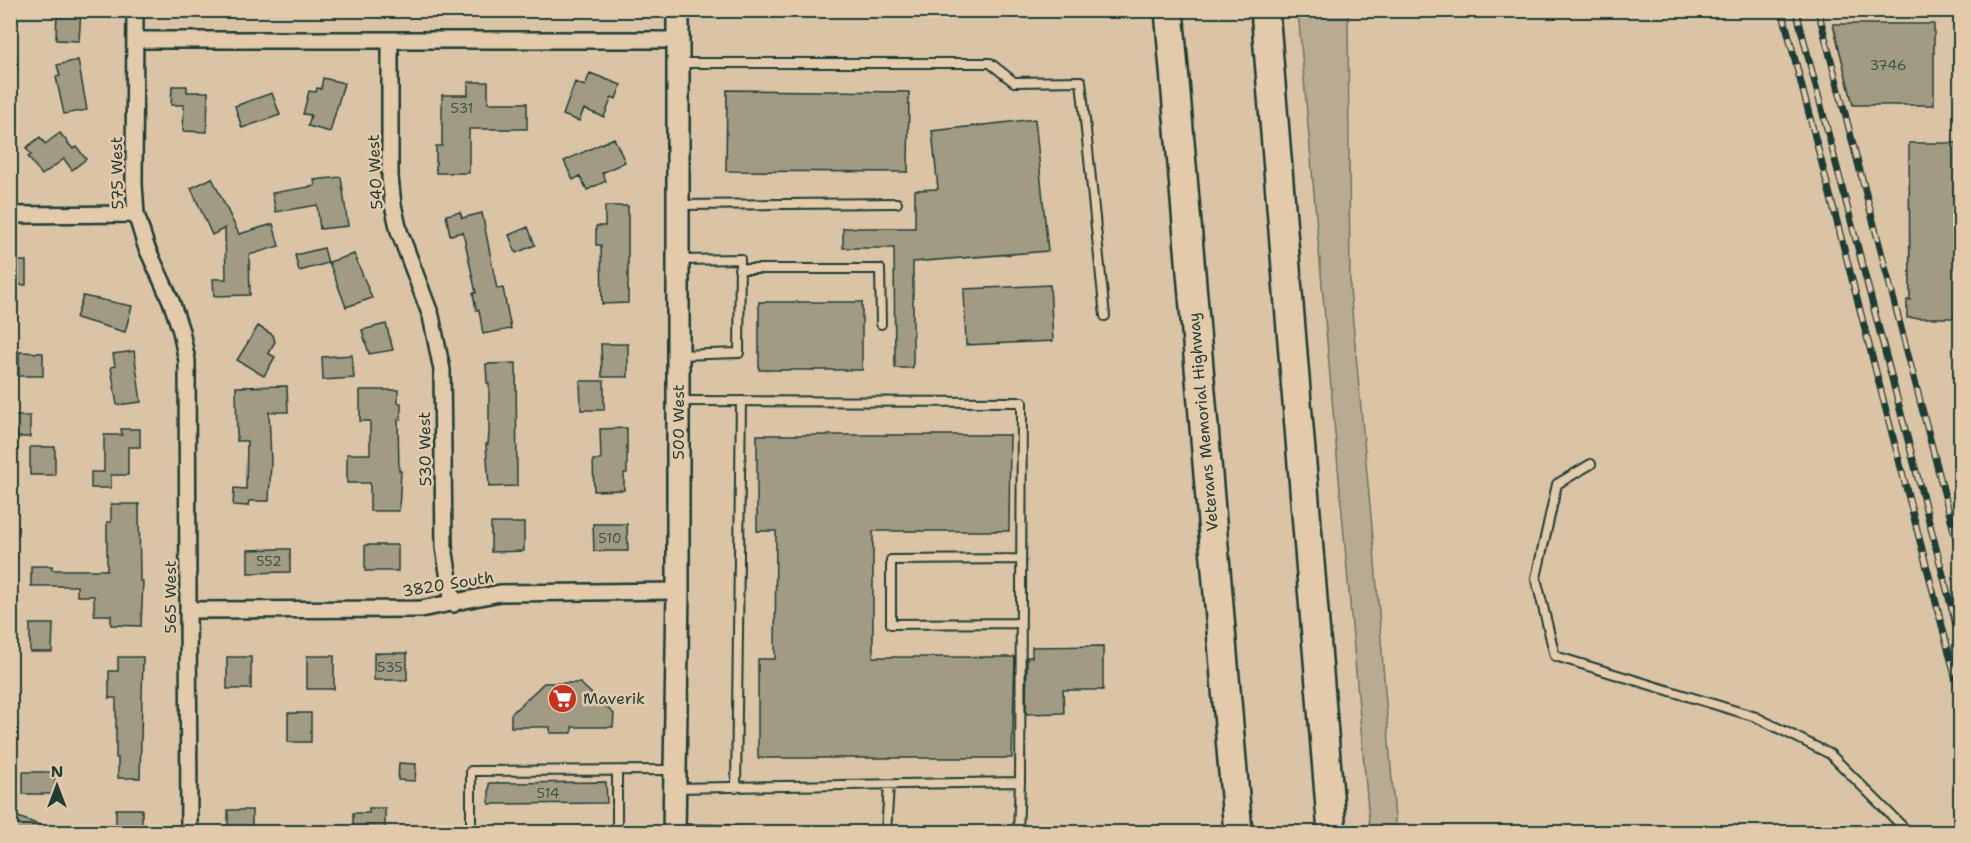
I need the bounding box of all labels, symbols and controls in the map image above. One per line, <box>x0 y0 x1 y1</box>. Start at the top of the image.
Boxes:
house number: 3746 <box>1869 56 1907 74</box>
house number: 531 <box>451 99 473 117</box>
street label: 540 West <box>363 134 387 210</box>
street label: 575 West <box>106 136 128 210</box>
street label: Veterans Memorial Highway <box>1183 312 1223 532</box>
street label: 500 West <box>668 384 689 460</box>
street label: 530 West <box>414 411 436 487</box>
house number: 510 <box>598 529 622 547</box>
house number: 552 <box>256 552 282 570</box>
street label: 565 West <box>160 560 181 634</box>
street label: 3820 South <box>401 566 495 602</box>
house number: 535 <box>377 658 403 676</box>
supermarket icon: Maverik <box>546 682 578 714</box>
place label: Maverik <box>583 688 645 709</box>
north arrow <box>27 756 87 816</box>
text: N <box>51 761 63 782</box>
house number: 514 <box>536 784 560 802</box>

